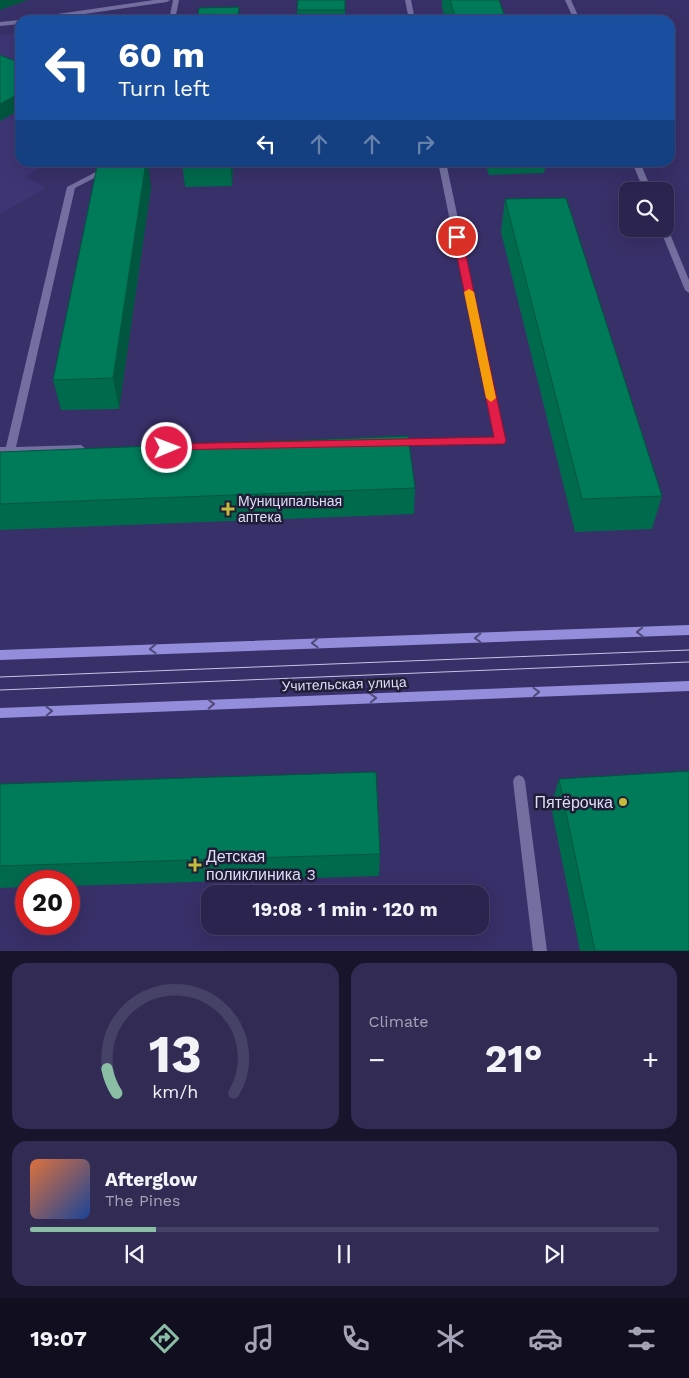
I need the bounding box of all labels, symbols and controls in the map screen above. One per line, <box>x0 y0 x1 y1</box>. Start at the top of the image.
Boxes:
text: 60 m <box>118 34 205 76</box>
icon: left <box>35 35 100 100</box>
text: Turn left <box>118 76 210 101</box>
icon: left <box>252 130 280 158</box>
icon: ahead <box>305 130 333 158</box>
icon: ahead <box>358 130 386 158</box>
icon: right <box>411 130 439 158</box>
map controls <box>619 182 674 237</box>
button: search <box>619 182 674 237</box>
pin <box>436 216 478 258</box>
icon: arrive <box>443 223 471 251</box>
position arrow <box>140 421 192 473</box>
place label: Муниципальная аптека <box>238 493 342 525</box>
marker: Муниципальная аптека <box>222 503 234 515</box>
one-way arrow <box>636 627 644 637</box>
one-way arrow <box>474 632 482 643</box>
one-way arrow <box>311 638 319 649</box>
one-way arrow <box>149 644 156 654</box>
street label: Учительская улица <box>281 674 407 694</box>
one-way arrow <box>532 686 540 697</box>
one-way arrow <box>370 693 378 703</box>
one-way arrow <box>207 699 215 710</box>
one-way arrow <box>45 706 53 716</box>
place label: Пятёрочка <box>535 793 613 812</box>
marker: Пятёрочка <box>617 796 629 808</box>
place label: Детская поликлиника 3 <box>206 847 316 884</box>
marker: Детская поликлиника 3 <box>188 858 202 872</box>
speed limit sign: 20 <box>15 870 80 935</box>
text: 19:08 · 1 min · 120 m <box>252 898 438 921</box>
text: Climate <box>369 1012 429 1031</box>
text: 13 <box>149 1024 202 1085</box>
text: 21° <box>485 1037 543 1081</box>
text: − <box>369 1043 385 1076</box>
text: + <box>642 1043 659 1076</box>
text: km/h <box>152 1081 198 1102</box>
text: Afterglow <box>105 1168 197 1191</box>
text: The Pines <box>105 1191 181 1210</box>
icon: previous <box>121 1240 149 1268</box>
icon: pause <box>330 1240 358 1268</box>
icon: next <box>540 1240 568 1268</box>
icon: directions <box>147 1321 182 1356</box>
icon: music <box>242 1321 277 1356</box>
icon: phone <box>338 1321 373 1356</box>
icon: climate <box>433 1321 468 1356</box>
icon: car <box>528 1321 563 1356</box>
icon: filters <box>624 1321 659 1356</box>
text: 19:07 <box>30 1326 87 1351</box>

